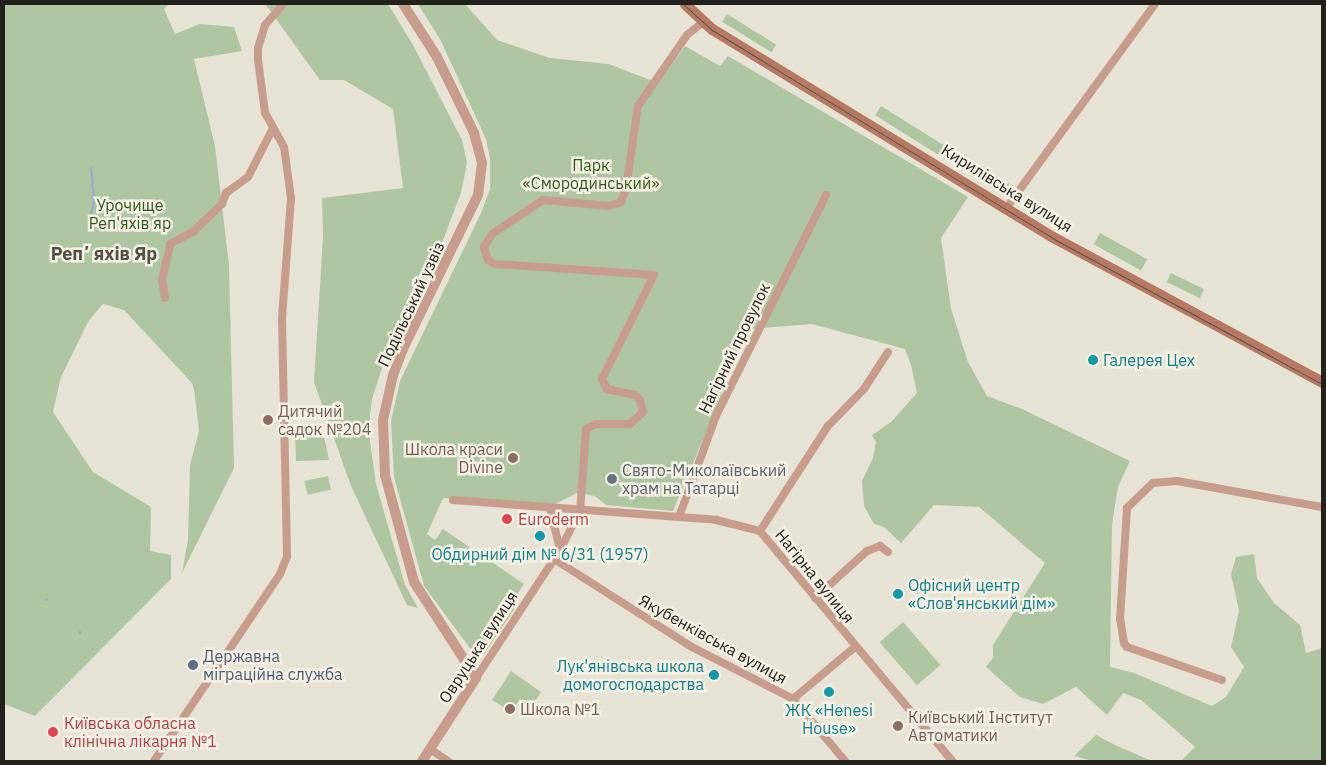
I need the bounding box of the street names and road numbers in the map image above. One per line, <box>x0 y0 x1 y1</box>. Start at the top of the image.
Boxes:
street label: Кирилівська вулиця <box>938 140 1076 236</box>
street label: Подільський узвіз <box>374 238 448 370</box>
street label: Нагірний провулок <box>694 280 774 416</box>
street label: Нагірна вулиця <box>771 525 859 627</box>
street label: Овруцька вулиця <box>435 587 521 707</box>
street label: Якубенківська вулиця <box>636 590 790 688</box>

